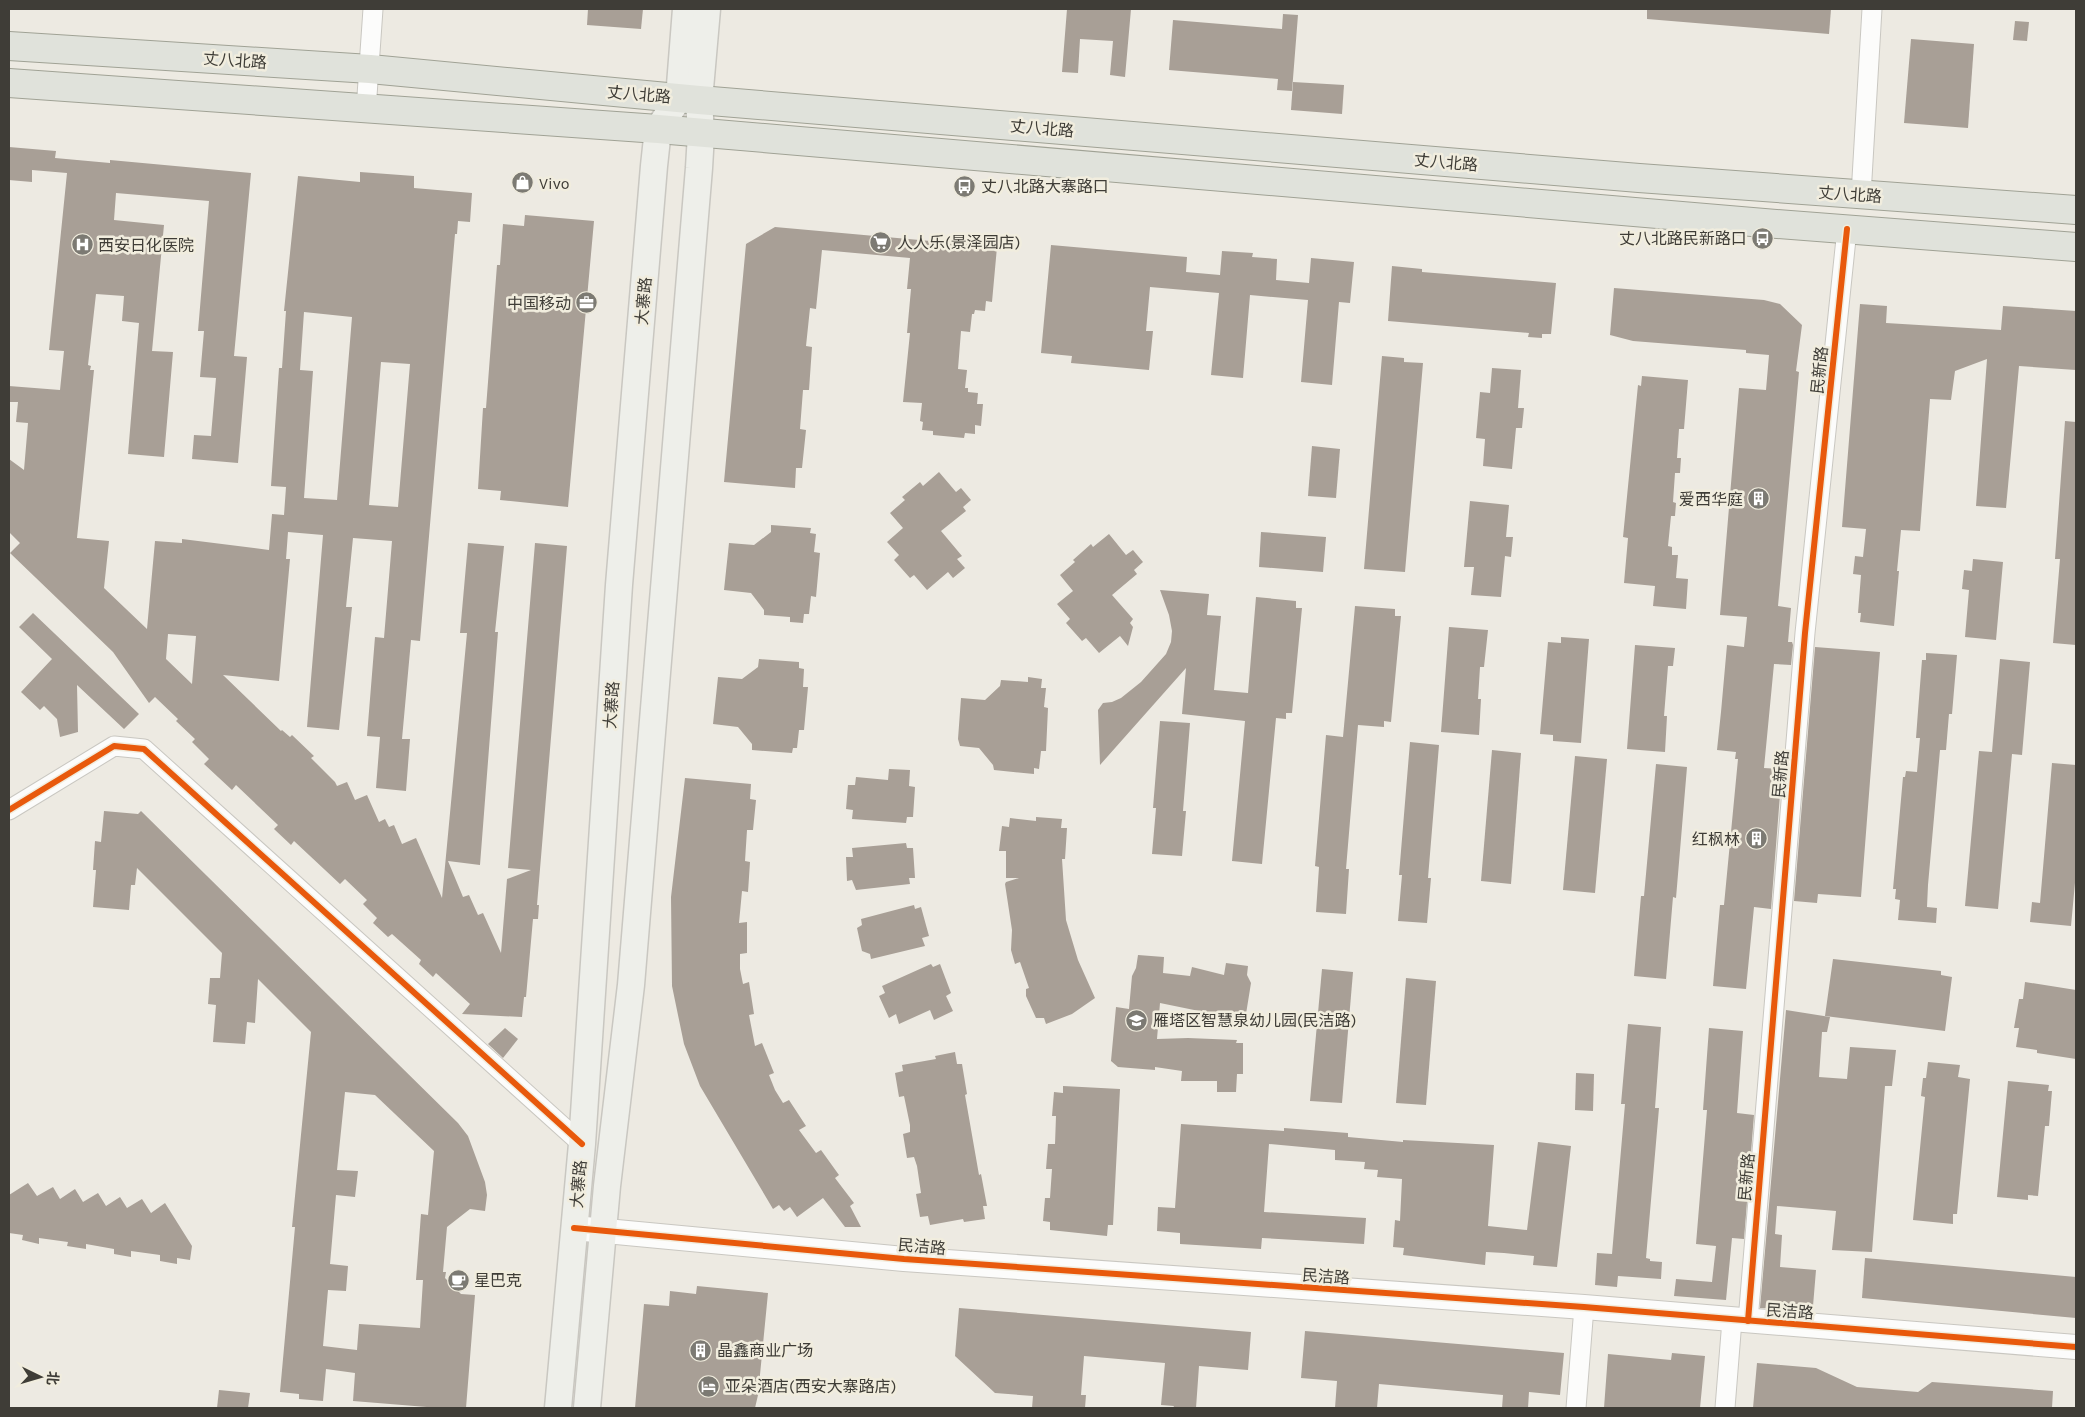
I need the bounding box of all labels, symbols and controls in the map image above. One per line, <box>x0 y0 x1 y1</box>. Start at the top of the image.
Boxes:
street label: 丈八北路 <box>202 49 268 72</box>
street label: 丈八北路 <box>606 82 672 107</box>
street label: 丈八北路 <box>1009 116 1075 141</box>
street label: 丈八北路 <box>1413 150 1479 175</box>
shop icon: Vivo <box>511 171 535 195</box>
place label: Vivo <box>539 174 570 193</box>
bus stop icon: 丈八北路大寨路口 <box>953 174 977 198</box>
place label: 丈八北路大寨路口 <box>981 177 1109 196</box>
street label: 丈八北路 <box>1817 183 1883 206</box>
bus stop icon: 丈八北路民新路口 <box>1751 226 1775 250</box>
place label: 丈八北路民新路口 <box>1619 229 1747 248</box>
supermarket icon: 人人乐(景泽园店) <box>869 230 893 254</box>
hospital icon: 西安日化医院 <box>70 233 94 257</box>
place label: 人人乐(景泽园店) <box>897 233 1020 252</box>
place label: 西安日化医院 <box>98 236 194 255</box>
street label: 大寨路 <box>632 276 655 326</box>
office icon: 中国移动 <box>575 291 599 315</box>
place label: 中国移动 <box>507 294 571 313</box>
street label: 民新路 <box>1808 345 1831 395</box>
building icon: 爱西华庭 <box>1747 487 1771 511</box>
place label: 爱西华庭 <box>1679 490 1743 509</box>
street label: 大寨路 <box>600 680 623 730</box>
street label: 民新路 <box>1769 749 1792 799</box>
building icon: 红枫林 <box>1744 827 1768 851</box>
place label: 红枫林 <box>1692 830 1740 849</box>
school or university icon: 雁塔区智慧泉幼儿园(民洁路) <box>1125 1008 1149 1032</box>
place label: 雁塔区智慧泉幼儿园(民洁路) <box>1153 1011 1356 1030</box>
street label: 民新路 <box>1735 1152 1758 1202</box>
street label: 大寨路 <box>567 1159 590 1209</box>
street label: 民洁路 <box>897 1235 947 1258</box>
street label: 民洁路 <box>1301 1265 1351 1288</box>
cafe icon: 星巴克 <box>446 1268 470 1292</box>
place label: 星巴克 <box>474 1271 522 1290</box>
street label: 民洁路 <box>1765 1300 1815 1323</box>
building icon: 晶鑫商业广场 <box>689 1338 713 1362</box>
place label: 晶鑫商业广场 <box>717 1341 813 1360</box>
north arrow <box>15 1352 65 1402</box>
text: 北 <box>43 1370 62 1386</box>
hotel icon: 亚朵酒店(西安大寨路店) <box>697 1374 721 1398</box>
place label: 亚朵酒店(西安大寨路店) <box>725 1377 896 1396</box>

